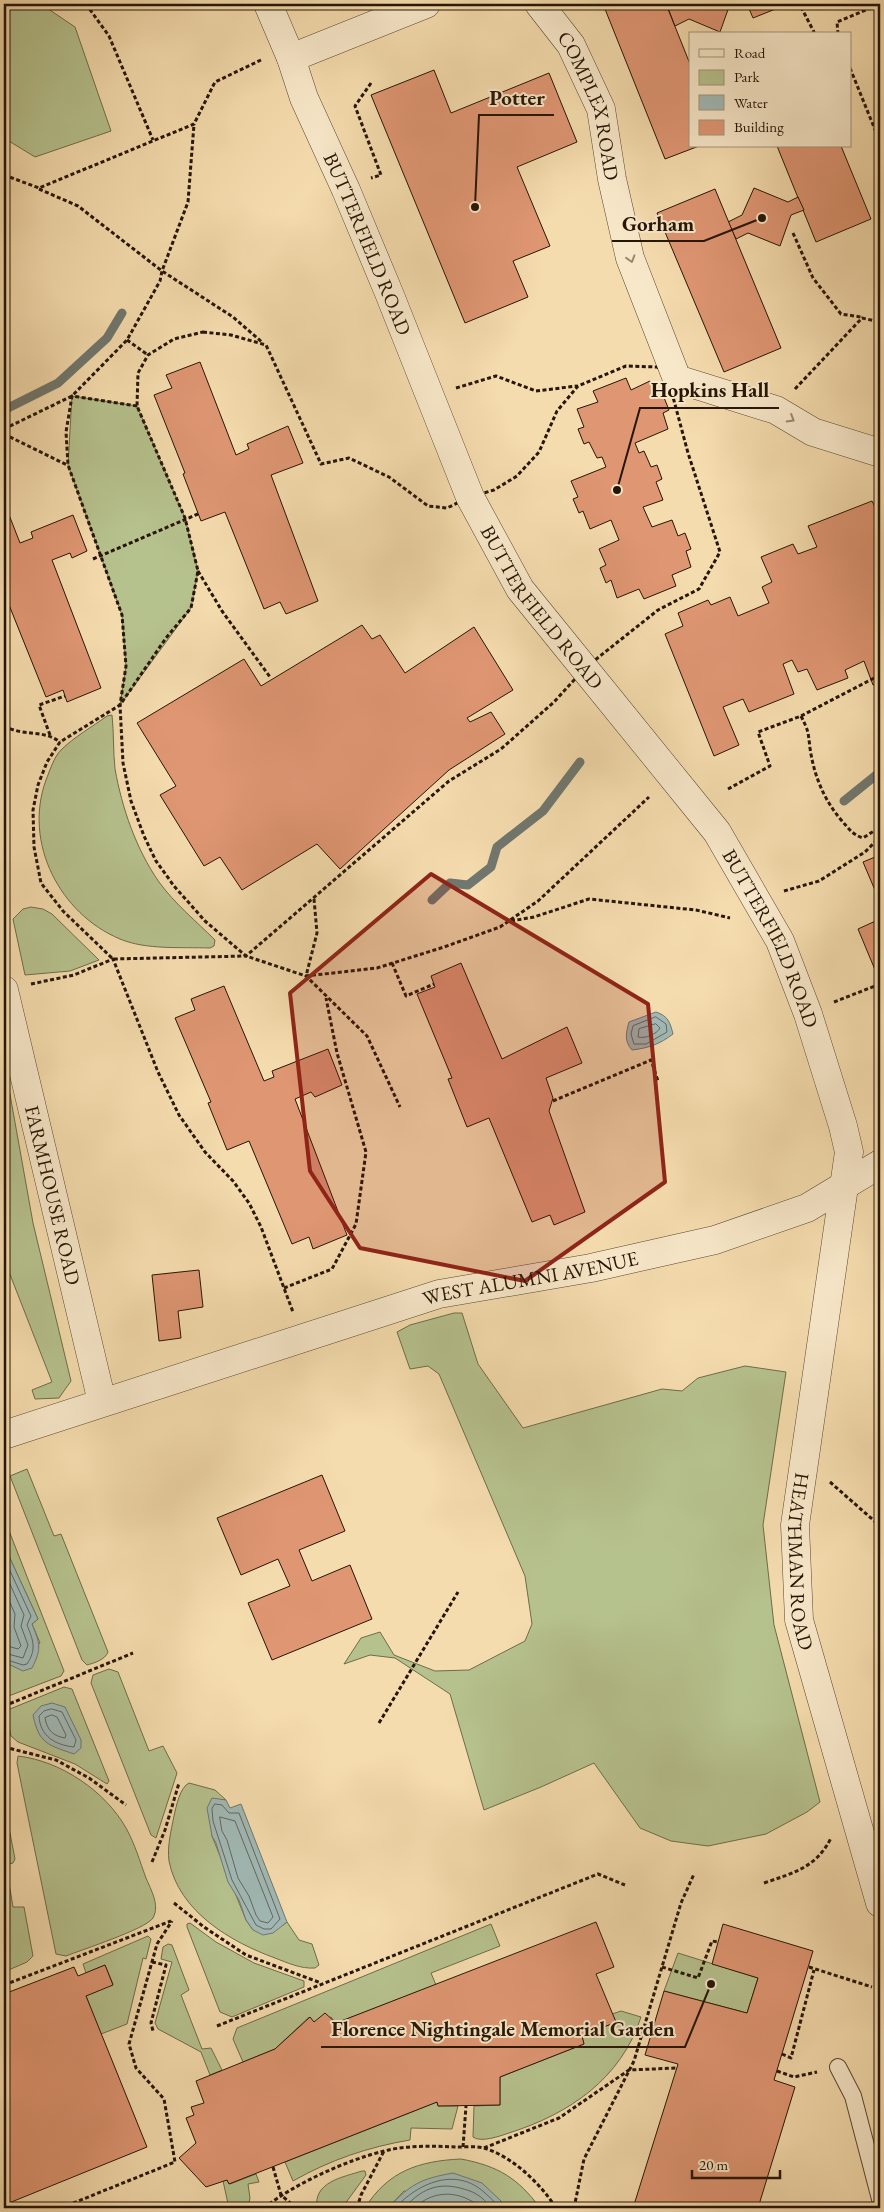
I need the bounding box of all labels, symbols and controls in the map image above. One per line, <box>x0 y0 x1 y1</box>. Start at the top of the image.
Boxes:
street label: COMPLEX ROAD <box>552 25 625 182</box>
legend <box>689 32 852 148</box>
text: Road <box>734 43 766 62</box>
text: Park <box>734 67 761 86</box>
callout: Potter <box>479 79 554 115</box>
text: Potter <box>489 84 545 111</box>
text: Water <box>734 93 768 112</box>
text: Building <box>734 117 784 136</box>
street label: BUTTERFIELD ROAD <box>318 148 417 339</box>
callout: Gorham <box>612 205 704 241</box>
text: Gorham <box>622 210 694 237</box>
one-way arrow <box>626 254 636 263</box>
callout: Hopkins Hall <box>640 372 779 408</box>
text: Hopkins Hall <box>651 376 769 403</box>
one-way arrow <box>786 413 795 423</box>
street label: BUTTERFIELD ROAD <box>475 521 609 694</box>
street label: BUTTERFIELD ROAD <box>717 844 824 1031</box>
street label: FARMHOUSE ROAD <box>19 1103 87 1288</box>
street label: WEST ALUMNI AVENUE <box>419 1245 641 1312</box>
street label: HEATHMAN ROAD <box>782 1471 820 1653</box>
callout: Florence Nightingale Memorial Garden <box>321 2011 685 2047</box>
text: Florence Nightingale Memorial Garden <box>331 2015 675 2042</box>
scale bar <box>692 2147 779 2179</box>
text: 20 m <box>699 2155 728 2174</box>

